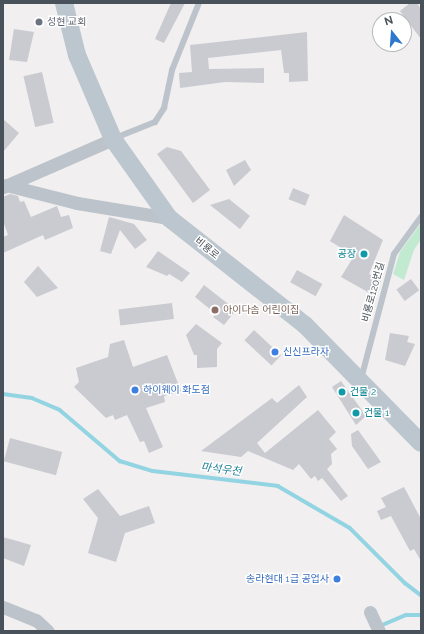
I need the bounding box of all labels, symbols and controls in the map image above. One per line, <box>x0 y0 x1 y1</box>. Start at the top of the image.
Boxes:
north arrow <box>372 12 412 52</box>
text: N <box>383 14 395 28</box>
place label: 성현 교회 <box>47 16 86 28</box>
marker: 성현 교회 <box>34 17 44 27</box>
street label: 비룡로 <box>192 235 222 261</box>
place label: 공장 <box>338 248 356 260</box>
marker: 공장 <box>359 249 369 259</box>
street label: 비룡로120번길 <box>359 261 387 323</box>
place label: 아이다솜 어린이집 <box>223 304 299 316</box>
marker: 아이다솜 어린이집 <box>210 305 220 315</box>
place label: 신신프라자 <box>283 346 329 358</box>
marker: 신신프라자 <box>270 347 280 357</box>
place label: 하이웨이 화도점 <box>143 384 210 396</box>
marker: 하이웨이 화도점 <box>130 385 140 395</box>
place label: 건물 2 <box>350 386 376 398</box>
marker: 건물 2 <box>337 387 347 397</box>
place label: 건물 1 <box>364 407 389 419</box>
marker: 건물 1 <box>351 408 361 418</box>
water label: 마석우천 <box>200 461 242 479</box>
place label: 송라현대 1급 공업사 <box>246 573 329 585</box>
marker: 송라현대 1급 공업사 <box>332 574 342 584</box>

